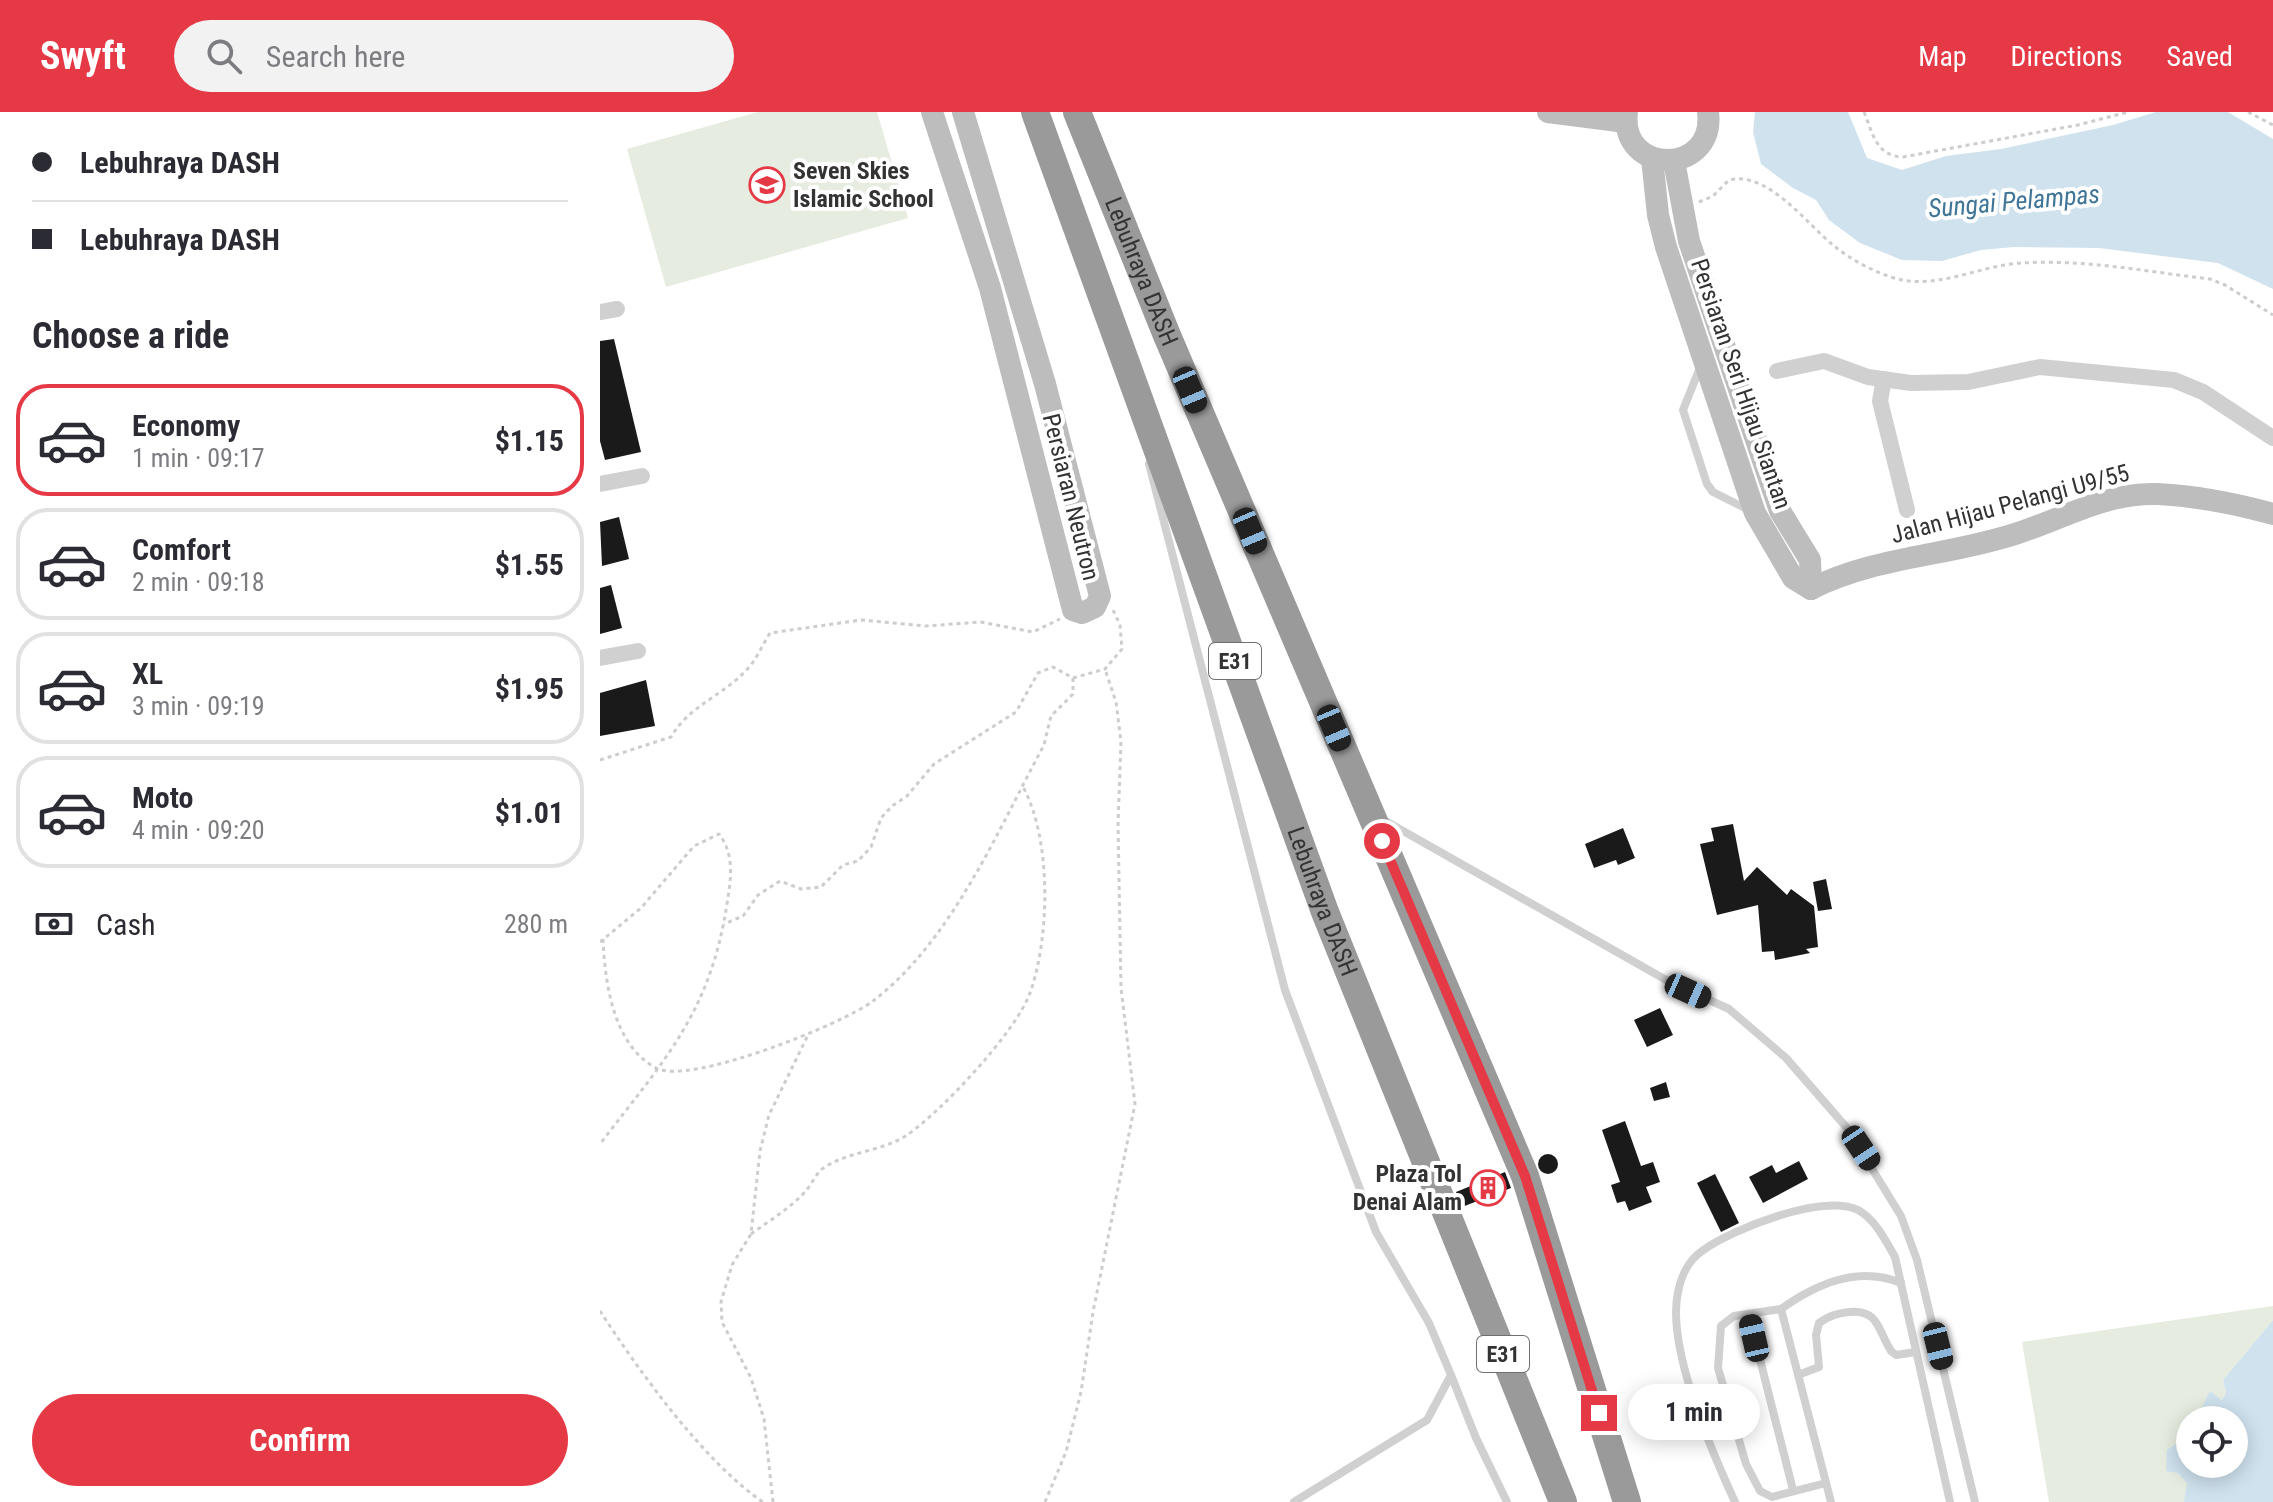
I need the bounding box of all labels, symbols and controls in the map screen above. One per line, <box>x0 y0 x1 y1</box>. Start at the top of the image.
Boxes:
search box <box>174 20 734 92</box>
text: Swyft <box>40 34 126 78</box>
icon: search <box>202 34 246 78</box>
text: Search here <box>266 39 405 74</box>
text: Map <box>1918 40 1967 73</box>
text: Directions <box>2011 40 2122 73</box>
text: Saved <box>2166 40 2233 73</box>
text: Lebuhraya DASH <box>80 145 280 180</box>
place label: Seven Skies Islamic School <box>793 157 934 213</box>
school or university icon: Seven Skies Islamic School <box>748 166 786 204</box>
water label: Sungai Pelampas <box>1927 179 2101 223</box>
street label: Lebuhraya DASH <box>1099 193 1184 350</box>
text: Lebuhraya DASH <box>80 222 280 257</box>
street label: Persiaran Seri Hijau Siantan <box>1685 255 1797 513</box>
text: Choose a ride <box>32 315 229 357</box>
car <box>1170 363 1210 417</box>
icon: car <box>36 404 108 476</box>
text: Economy <box>132 408 240 443</box>
street label: Persiaran Neutron <box>1037 411 1105 583</box>
text: $1.15 <box>495 423 564 458</box>
text: 1 min · 09:17 <box>132 443 265 473</box>
street label: Jalan Hijau Pelangi U9/55 <box>1888 459 2132 549</box>
car <box>1230 504 1270 558</box>
icon: car <box>36 528 108 600</box>
text: Comfort <box>132 532 231 567</box>
text: $1.55 <box>495 547 564 582</box>
text: 2 min · 09:18 <box>132 567 265 597</box>
road number: E31 <box>1209 643 1261 679</box>
icon: car <box>36 652 108 724</box>
text: XL <box>132 656 163 691</box>
text: $1.95 <box>495 671 564 706</box>
text: 3 min · 09:19 <box>132 691 265 721</box>
car <box>1314 701 1354 755</box>
icon: car <box>36 776 108 848</box>
text: Moto <box>132 780 193 815</box>
text: $1.01 <box>495 795 564 830</box>
text: 4 min · 09:20 <box>132 815 265 845</box>
street label: Lebuhraya DASH <box>1281 823 1363 980</box>
route start <box>1364 823 1400 859</box>
icon: cash <box>32 902 76 946</box>
text: Cash <box>96 907 156 942</box>
text: 280 m <box>504 909 568 939</box>
car <box>1661 970 1715 1012</box>
car <box>1838 1121 1884 1175</box>
place label: Plaza Tol Denai Alam <box>1353 1160 1462 1216</box>
building icon: Plaza Tol Denai Alam <box>1469 1169 1507 1207</box>
car <box>1737 1312 1771 1364</box>
car <box>1921 1320 1955 1372</box>
road number: E31 <box>1477 1336 1529 1372</box>
callout: 1 min <box>1627 1385 1759 1441</box>
button: Confirm <box>32 1394 568 1486</box>
route end <box>1581 1395 1617 1431</box>
text: 1 min <box>1665 1397 1723 1427</box>
map controls <box>2176 1406 2248 1478</box>
button: locate <box>2176 1406 2248 1478</box>

